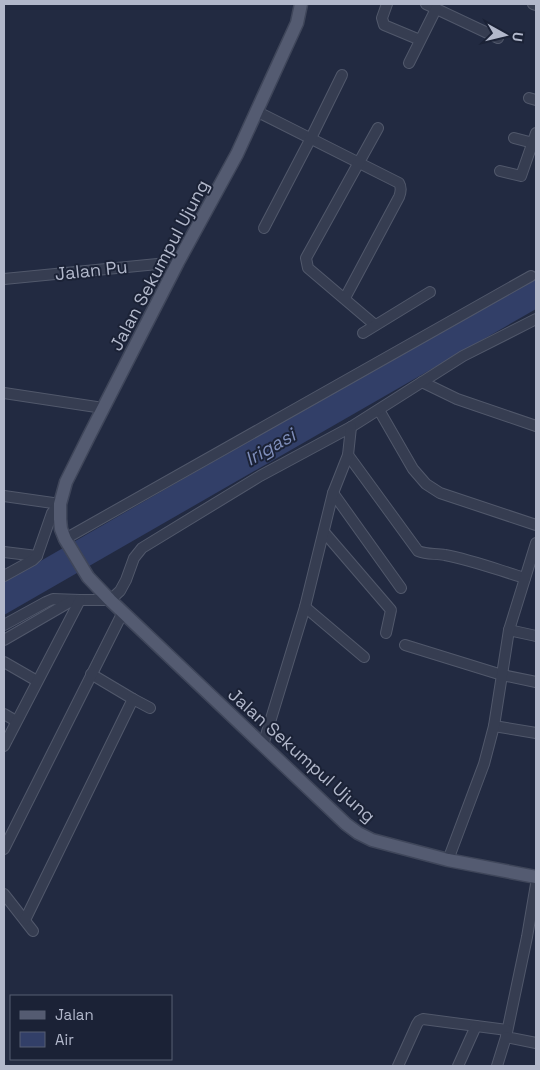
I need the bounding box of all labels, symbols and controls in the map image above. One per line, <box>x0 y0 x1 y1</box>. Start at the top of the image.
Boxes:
north arrow <box>480 10 530 60</box>
text: U <box>508 31 527 43</box>
street label: Jalan Sekumpul Ujung <box>104 175 214 355</box>
street label: Jalan Pu <box>54 255 128 285</box>
water label: Irigasi <box>240 421 302 471</box>
street label: Jalan Sekumpul Ujung <box>224 683 380 827</box>
legend <box>10 995 172 1060</box>
text: Jalan <box>55 1005 94 1024</box>
text: Air <box>55 1030 74 1049</box>

